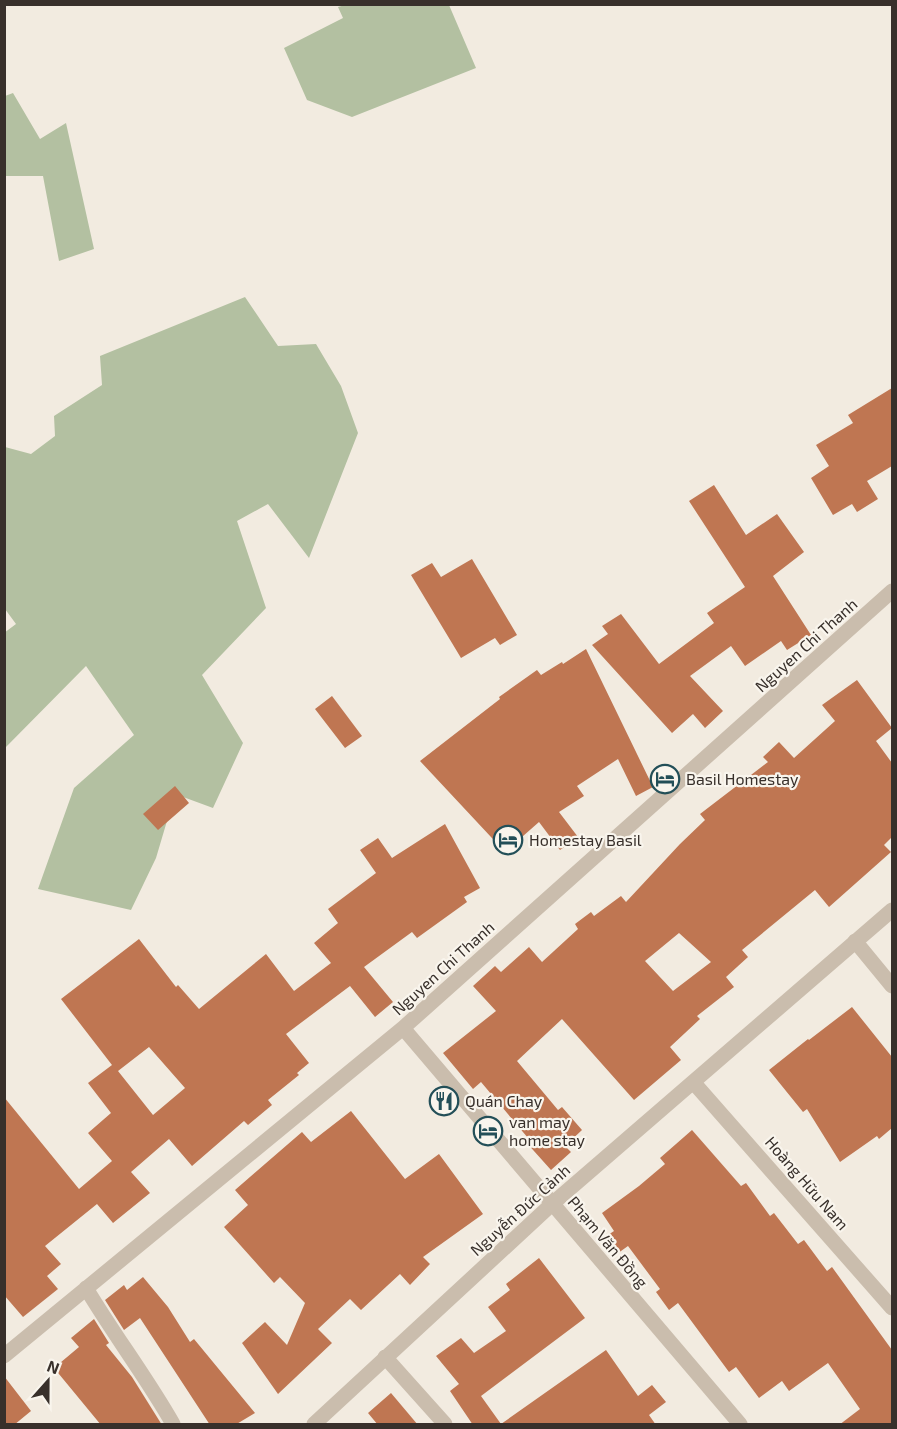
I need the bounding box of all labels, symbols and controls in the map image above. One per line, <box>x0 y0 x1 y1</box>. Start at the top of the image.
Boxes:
street label: Nguyen Chi Thanh <box>751 594 861 695</box>
hotel icon: Basil Homestay <box>649 763 681 795</box>
place label: Basil Homestay <box>686 769 799 788</box>
hotel icon: Homestay Basil <box>492 824 524 856</box>
place label: Homestay Basil <box>529 830 642 849</box>
street label: Nguyen Chi Thanh <box>388 917 498 1018</box>
restaurant icon: Quán Chay <box>428 1085 460 1117</box>
place label: Quán Chay <box>465 1091 543 1111</box>
place label: van may home stay <box>509 1112 586 1149</box>
hotel icon: van may home stay <box>472 1115 504 1147</box>
street label: Hoàng Hữu Nam <box>762 1132 853 1233</box>
street label: Nguyễn Đức Cảnh <box>466 1160 573 1259</box>
street label: Phạm Văn Đồng <box>565 1192 652 1291</box>
north arrow <box>18 1351 78 1411</box>
text: N <box>45 1356 62 1377</box>

